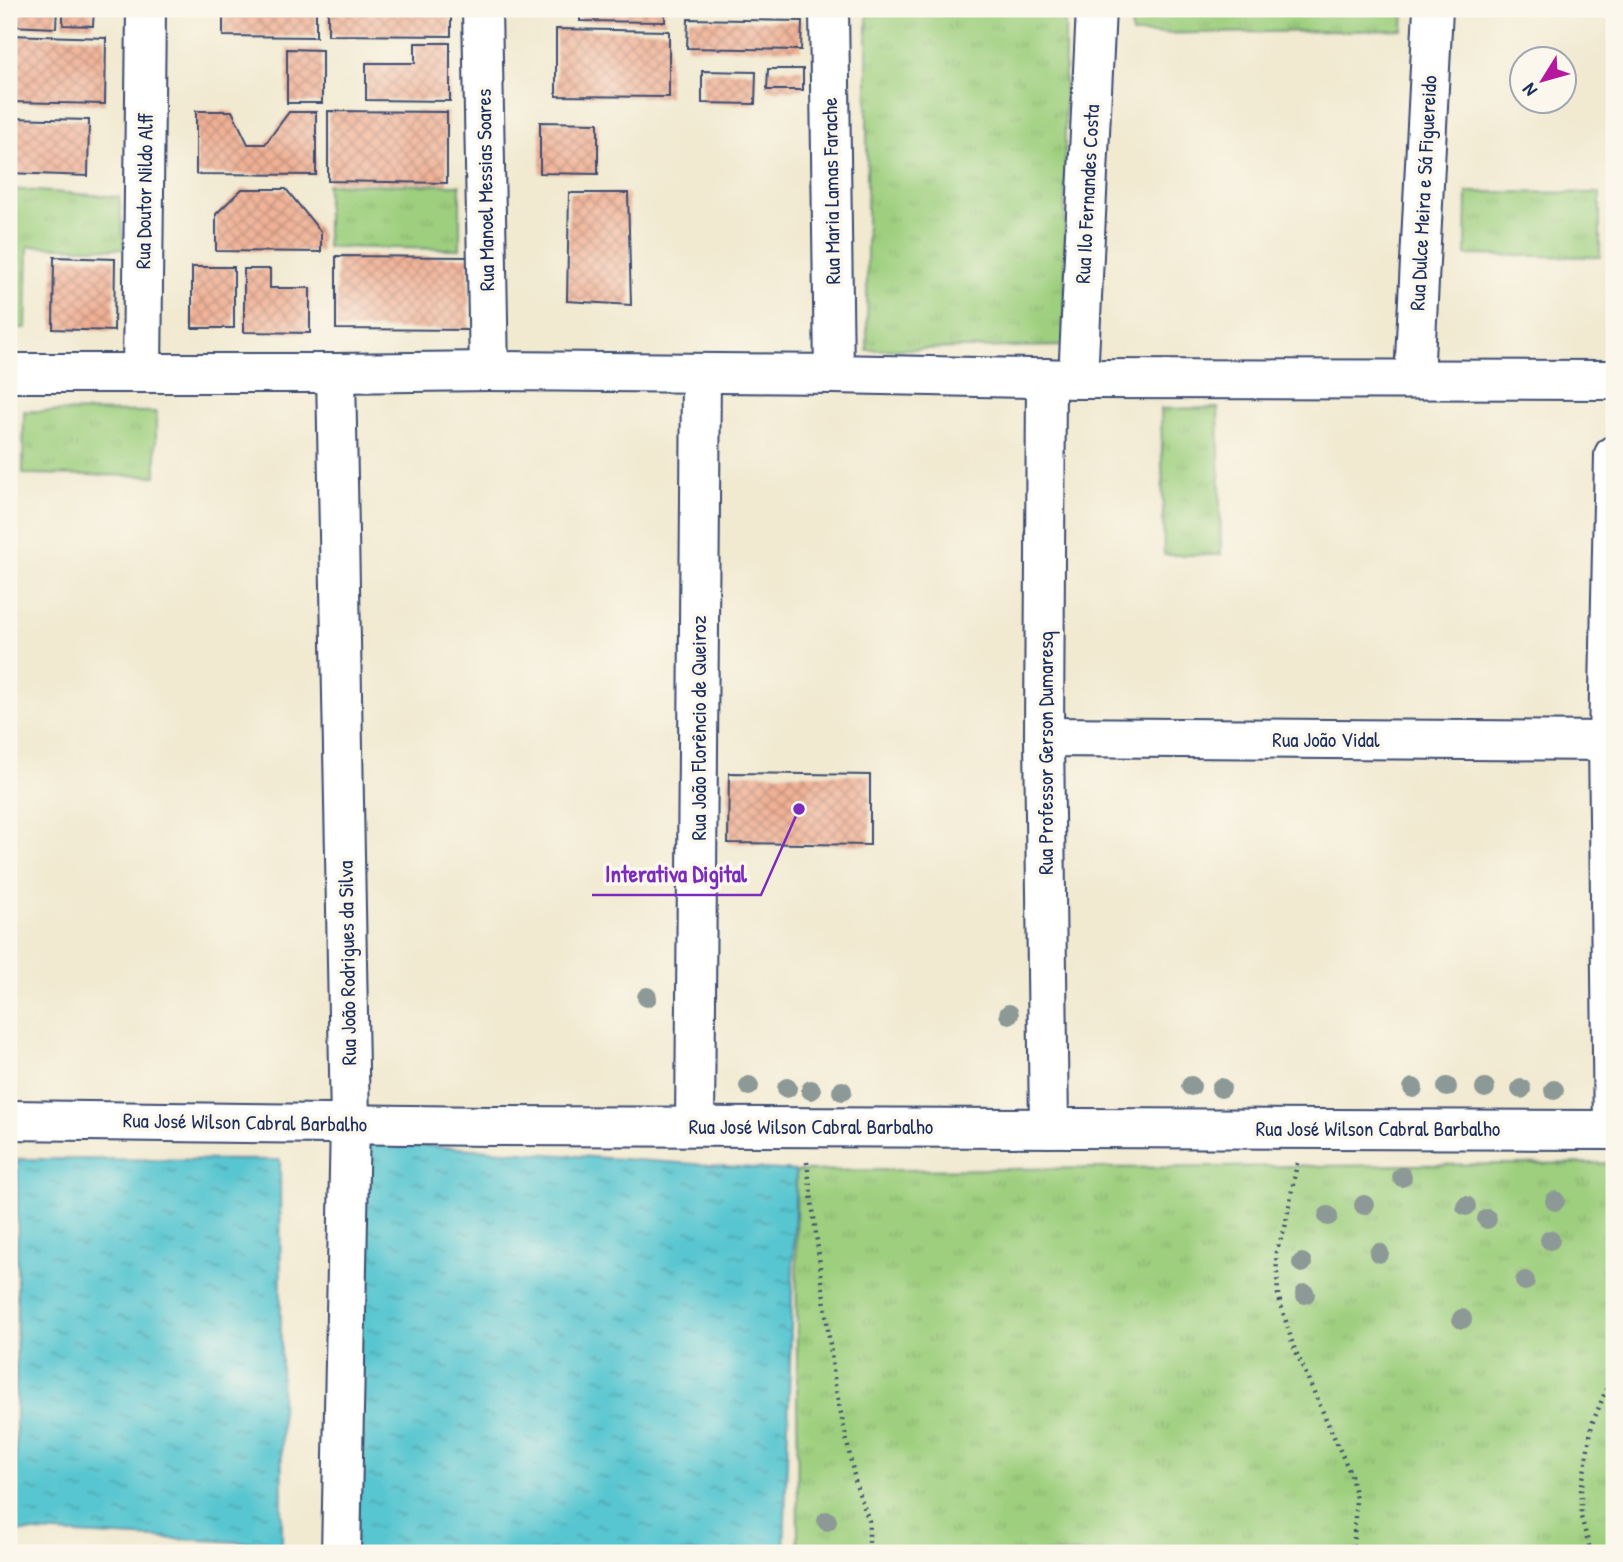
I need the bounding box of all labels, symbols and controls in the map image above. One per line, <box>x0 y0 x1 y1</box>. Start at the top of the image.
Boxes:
north arrow <box>1508 46 1578 116</box>
street label: Rua Dulce Meira e Sá Figuereido <box>1402 75 1444 311</box>
text: N <box>1516 78 1543 102</box>
street label: Rua Manoel Messias Soares <box>469 89 501 291</box>
street label: Rua Maria Lamas Farache <box>815 97 847 285</box>
street label: Rua Ilo Fernandes Costa <box>1068 104 1106 284</box>
street label: Rua Doutor Nildo Alff <box>128 113 160 269</box>
street label: Rua João Florêncio de Queiroz <box>684 616 713 840</box>
street label: Rua Professor Gerson Dumaresq <box>1031 631 1060 875</box>
street label: Rua João Vidal <box>1272 725 1380 754</box>
callout: Interativa Digital <box>592 851 761 895</box>
text: Interativa Digital <box>605 858 748 890</box>
street label: Rua João Rodrigues da Silva <box>331 860 363 1066</box>
street label: Rua José Wilson Cabral Barbalho <box>123 1105 367 1139</box>
street label: Rua José Wilson Cabral Barbalho <box>689 1112 933 1141</box>
street label: Rua José Wilson Cabral Barbalho <box>1256 1114 1500 1143</box>

